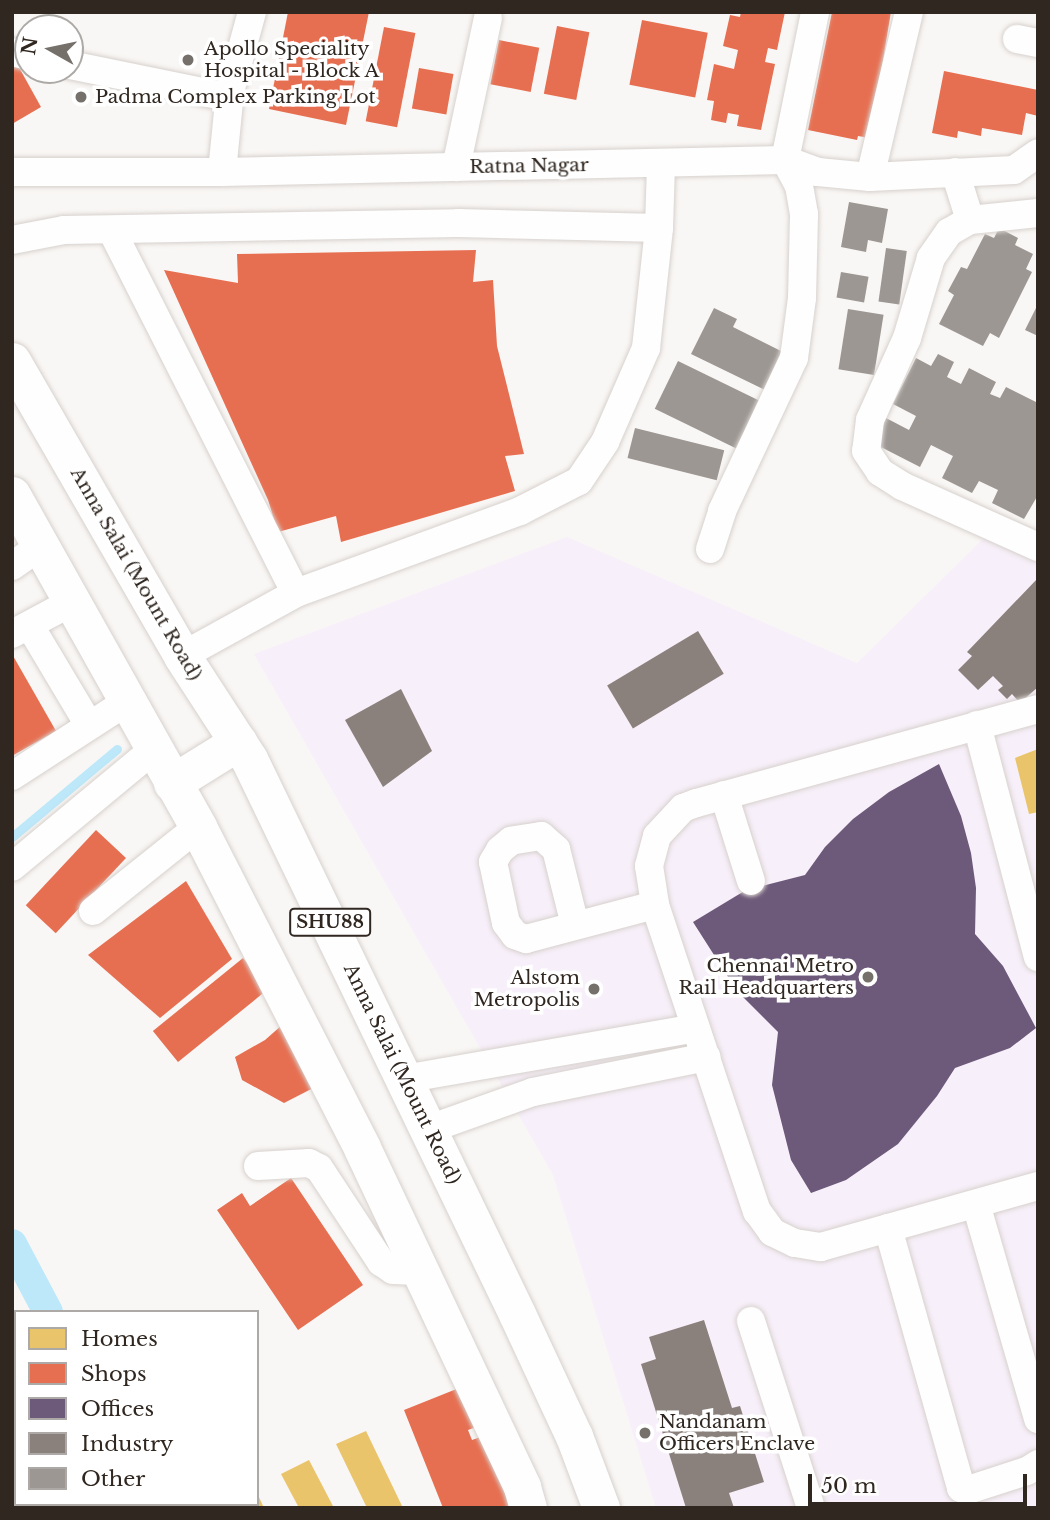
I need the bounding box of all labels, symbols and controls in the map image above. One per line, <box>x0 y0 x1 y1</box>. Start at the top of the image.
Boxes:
north arrow <box>14 14 84 84</box>
text: N <box>17 35 42 57</box>
place label: Apollo Speciality Hospital - Block A <box>204 38 380 82</box>
marker: Apollo Speciality Hospital - Block A <box>178 50 198 70</box>
place label: Padma Complex Parking Lot <box>95 86 376 108</box>
marker: Padma Complex Parking Lot <box>73 89 89 105</box>
street label: Ratna Nagar <box>469 154 589 178</box>
street label: Anna Salai (Mount Road) <box>66 463 206 685</box>
road number: SHU88 <box>288 908 372 937</box>
place label: Chennai Metro Rail Headquarters <box>679 955 854 999</box>
street label: Anna Salai (Mount Road) <box>339 960 465 1188</box>
place label: Alstom Metropolis <box>474 967 580 1011</box>
marker: Chennai Metro Rail Headquarters <box>860 969 876 985</box>
marker: Alstom Metropolis <box>586 981 602 997</box>
legend <box>14 1310 259 1506</box>
text: Homes <box>81 1326 158 1352</box>
text: Shops <box>81 1361 147 1387</box>
text: Offices <box>81 1396 154 1422</box>
place label: Nandanam Officers Enclave <box>659 1411 815 1455</box>
marker: Nandanam Officers Enclave <box>637 1425 653 1441</box>
text: Industry <box>81 1431 173 1457</box>
scale bar <box>812 1460 1031 1504</box>
text: Other <box>81 1466 145 1492</box>
text: 50 m <box>821 1473 876 1499</box>

